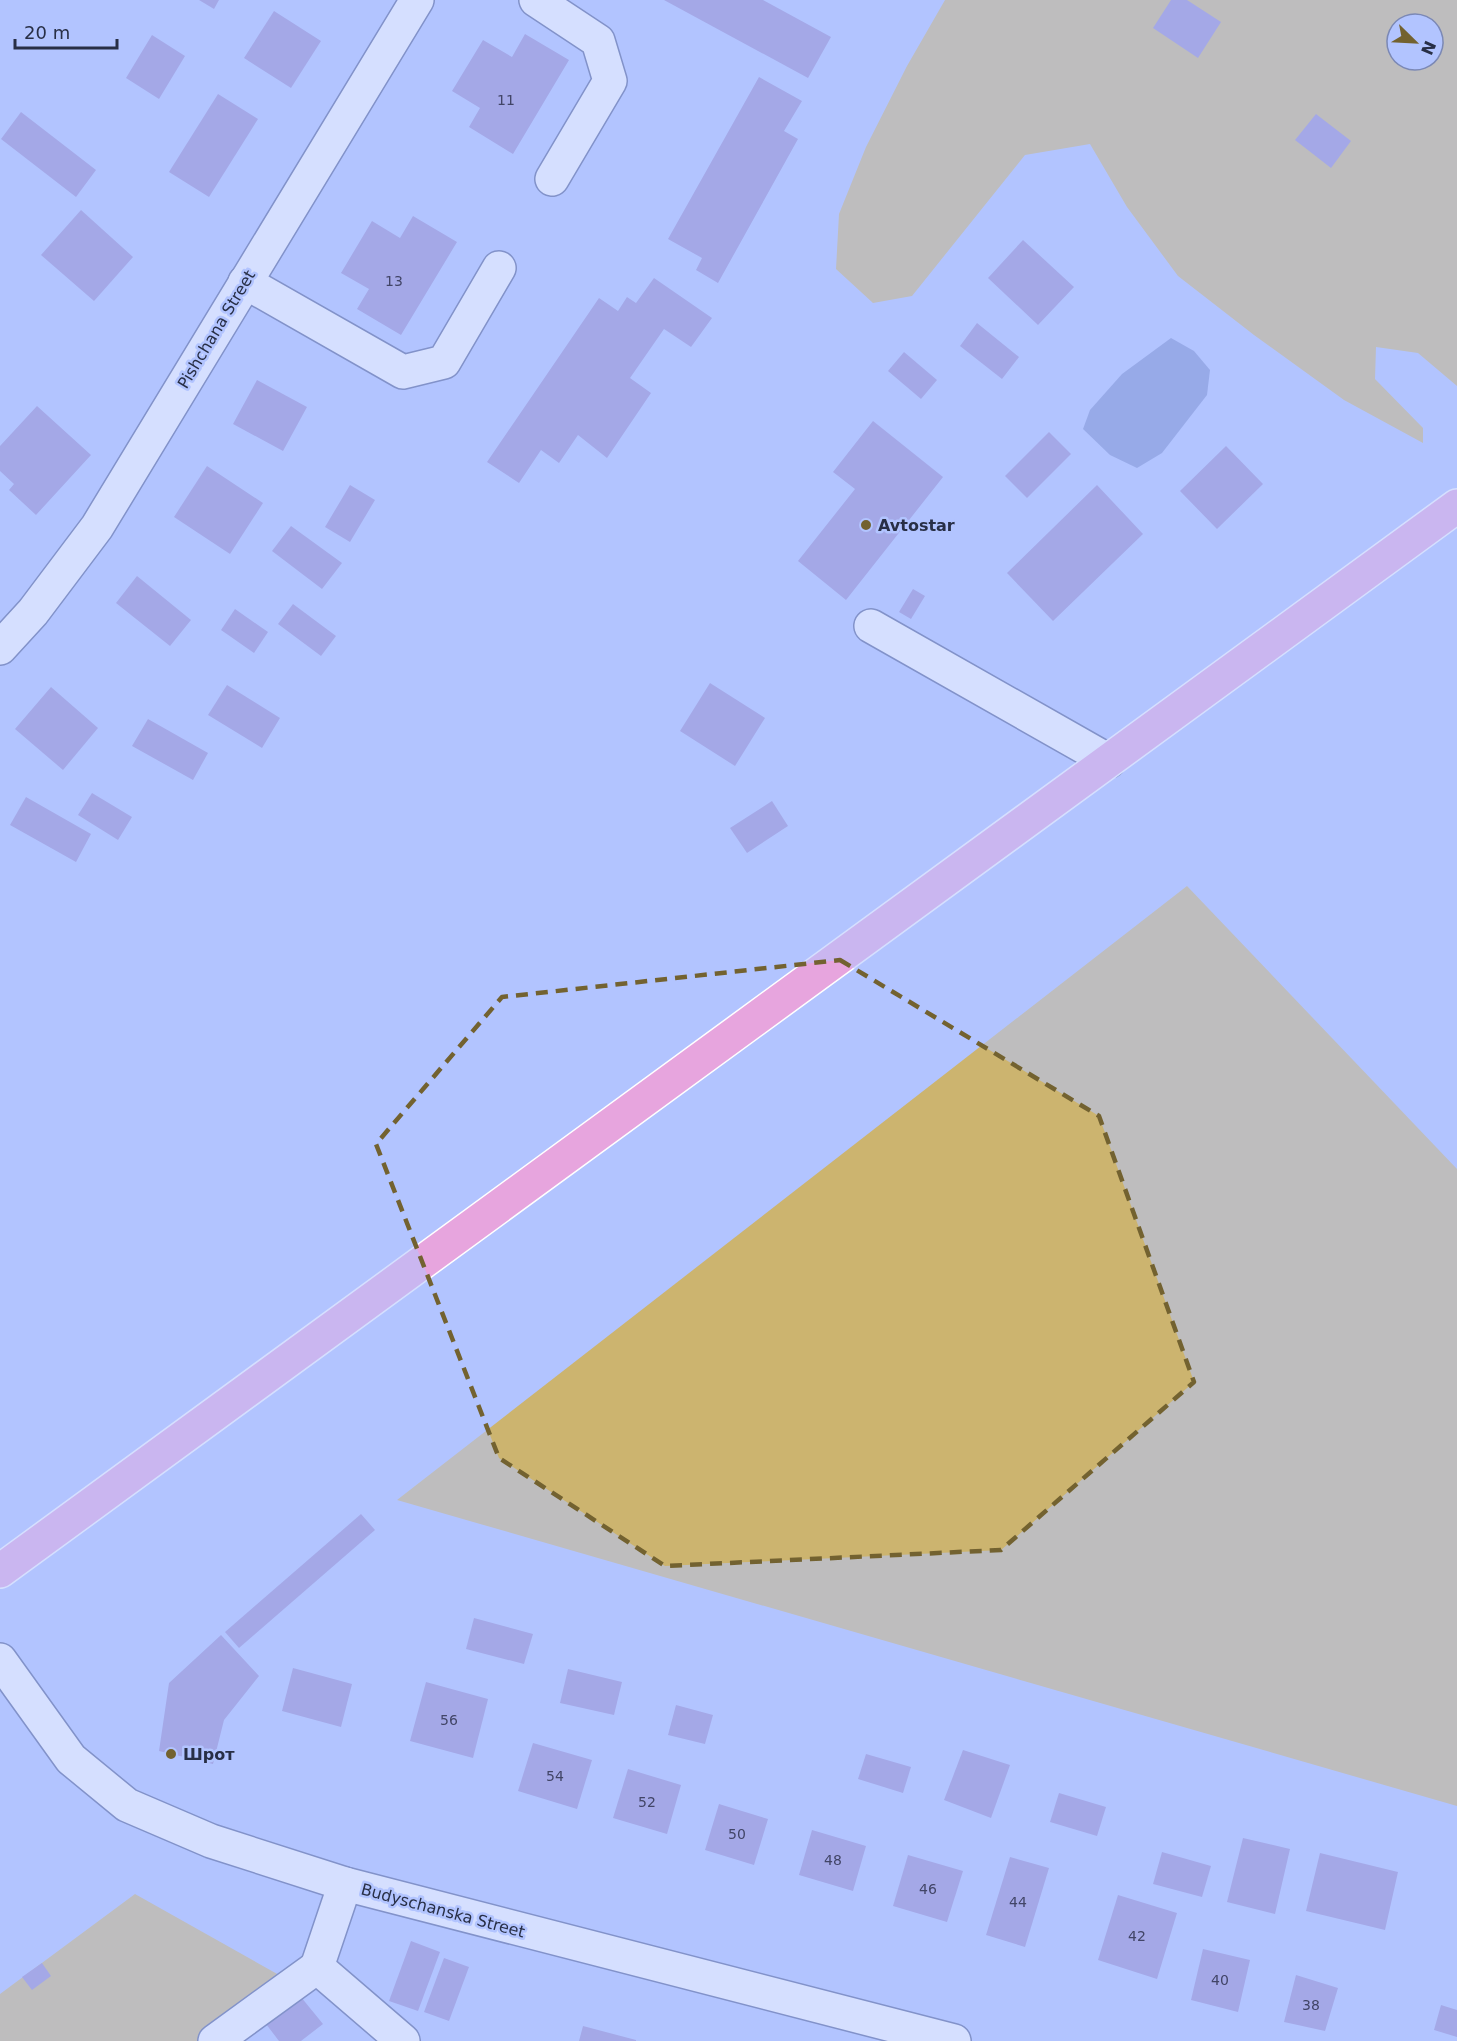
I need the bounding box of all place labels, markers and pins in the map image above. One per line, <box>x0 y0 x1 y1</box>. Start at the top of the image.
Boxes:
place label: Avtostar <box>878 516 955 535</box>
marker: Avtostar <box>859 518 873 532</box>
place label: Шрот <box>183 1745 235 1764</box>
marker: Шрот <box>164 1747 178 1761</box>

